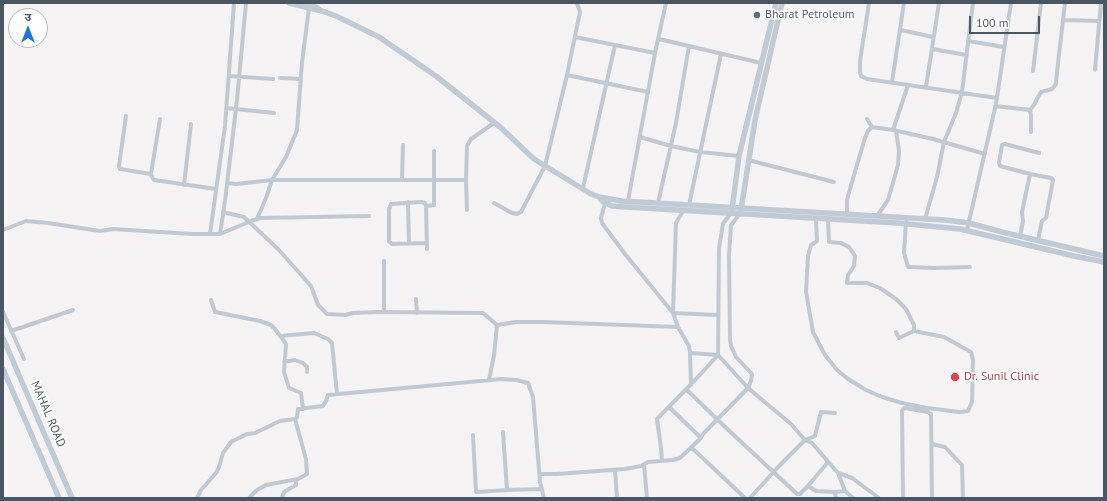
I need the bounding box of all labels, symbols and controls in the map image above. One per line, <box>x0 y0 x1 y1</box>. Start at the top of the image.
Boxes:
north arrow <box>8 8 48 48</box>
place label: Bharat Petroleum <box>765 8 855 22</box>
scale bar <box>971 8 1042 34</box>
text: उ <box>25 10 31 24</box>
marker: Bharat Petroleum <box>752 10 762 20</box>
text: 100 m <box>976 15 1009 30</box>
place label: Dr. Sunil Clinic <box>964 370 1039 384</box>
marker: Dr. Sunil Clinic <box>949 371 961 383</box>
street label: MAHAL ROAD <box>28 379 68 449</box>

